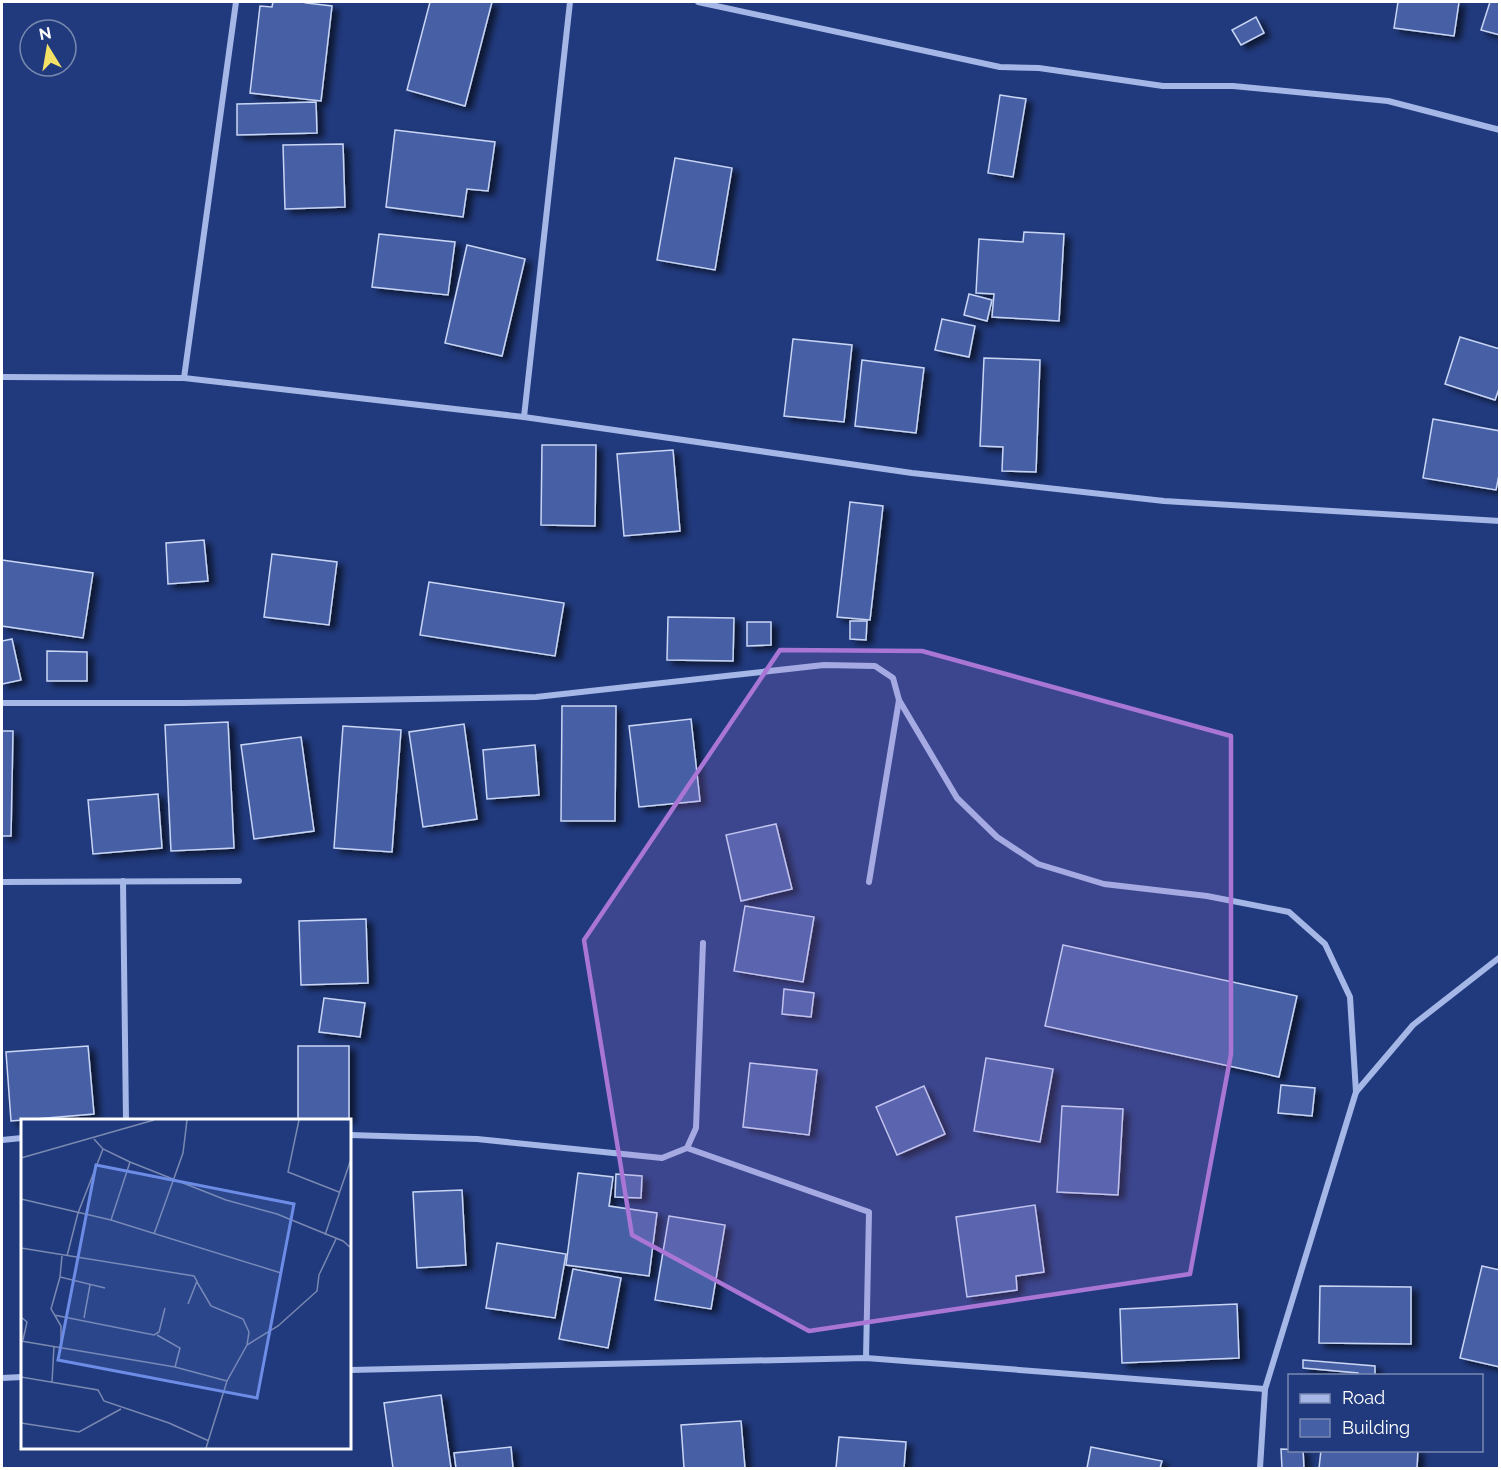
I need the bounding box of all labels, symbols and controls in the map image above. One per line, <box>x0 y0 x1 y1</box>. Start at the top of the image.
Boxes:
north arrow <box>18 18 78 78</box>
text: N <box>37 23 53 44</box>
inset map <box>21 1119 351 1449</box>
legend <box>1288 1374 1483 1452</box>
text: Road <box>1342 1387 1385 1408</box>
text: Building <box>1342 1417 1410 1438</box>

